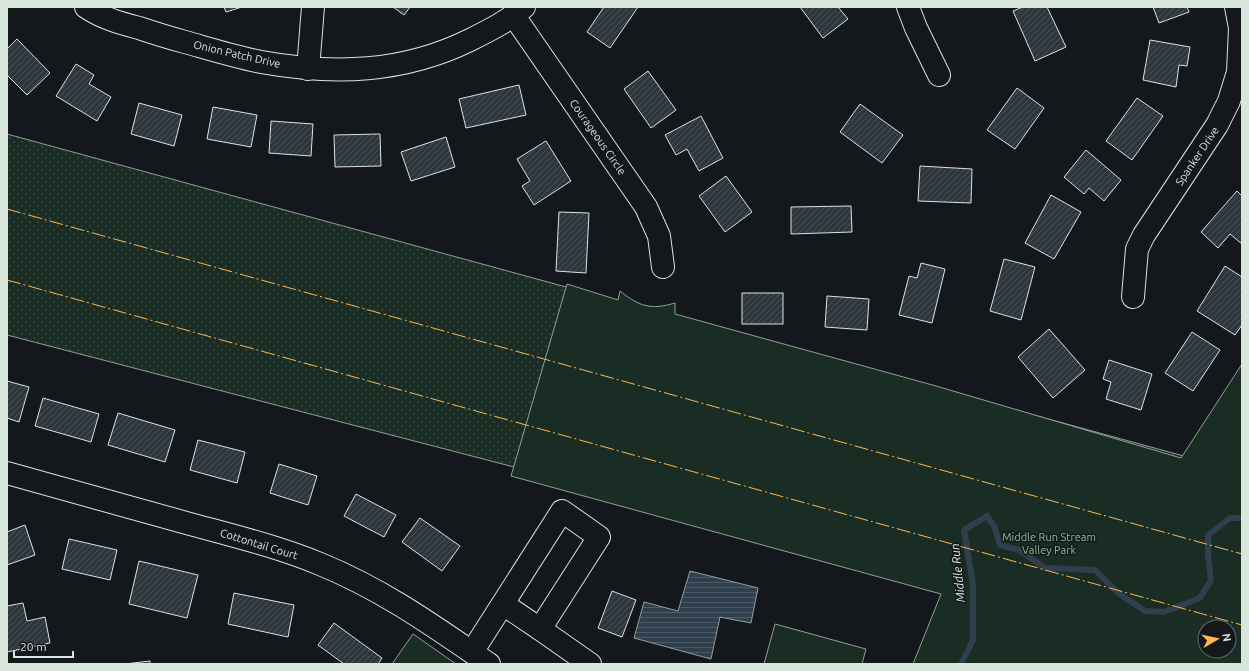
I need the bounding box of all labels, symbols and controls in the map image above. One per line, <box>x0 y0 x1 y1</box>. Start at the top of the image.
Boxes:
street label: Onion Patch Drive <box>192 38 282 70</box>
street label: Courageous Circle <box>567 97 629 177</box>
street label: Spanker Drive <box>1173 124 1221 188</box>
street label: Cottontail Court <box>219 526 300 562</box>
park label: Middle Run Stream Valley Park <box>1002 531 1096 556</box>
water label: Middle Run <box>948 543 967 603</box>
north arrow <box>1197 619 1237 659</box>
text: N <box>1220 632 1233 642</box>
scale bar <box>14 633 73 659</box>
text: 20 m <box>20 640 47 653</box>

